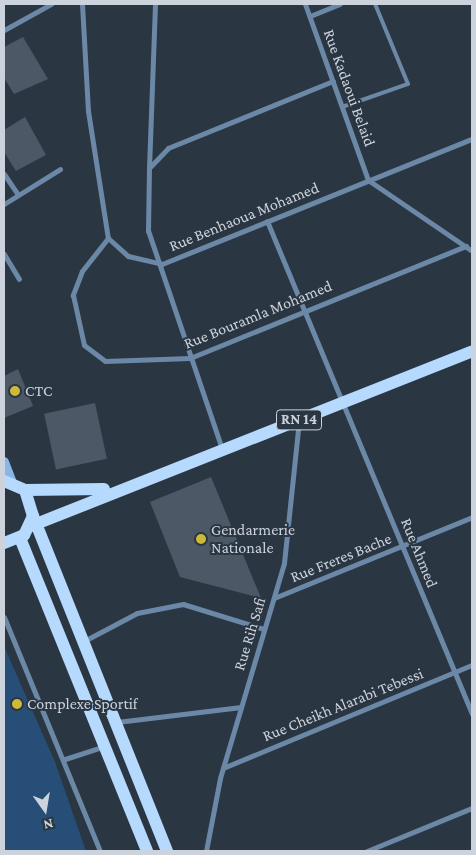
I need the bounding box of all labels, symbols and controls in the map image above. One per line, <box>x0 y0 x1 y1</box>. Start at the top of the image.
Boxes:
street label: Rue Kadaoui Belaid <box>319 27 379 149</box>
street label: Rue Benhaoua Mohamed <box>166 178 322 256</box>
street label: Rue Bouramla Mohamed <box>181 276 335 354</box>
place label: CTC <box>25 381 52 401</box>
marker: CTC <box>9 385 21 397</box>
road number: RN 14 <box>275 408 323 432</box>
street label: Rue Ahmed <box>396 515 442 591</box>
place label: Gendarmerie Nationale <box>211 520 295 558</box>
street label: Rue Freres Bache <box>288 529 394 587</box>
marker: Gendarmerie Nationale <box>195 533 207 545</box>
street label: Rue Rih Safi <box>230 595 270 673</box>
street label: Rue Cheikh Alarabi Tebessi <box>260 664 426 746</box>
place label: Complexe Sportif <box>27 694 138 714</box>
marker: Complexe Sportif <box>11 698 23 710</box>
north arrow <box>20 785 70 835</box>
text: N <box>42 816 55 833</box>

